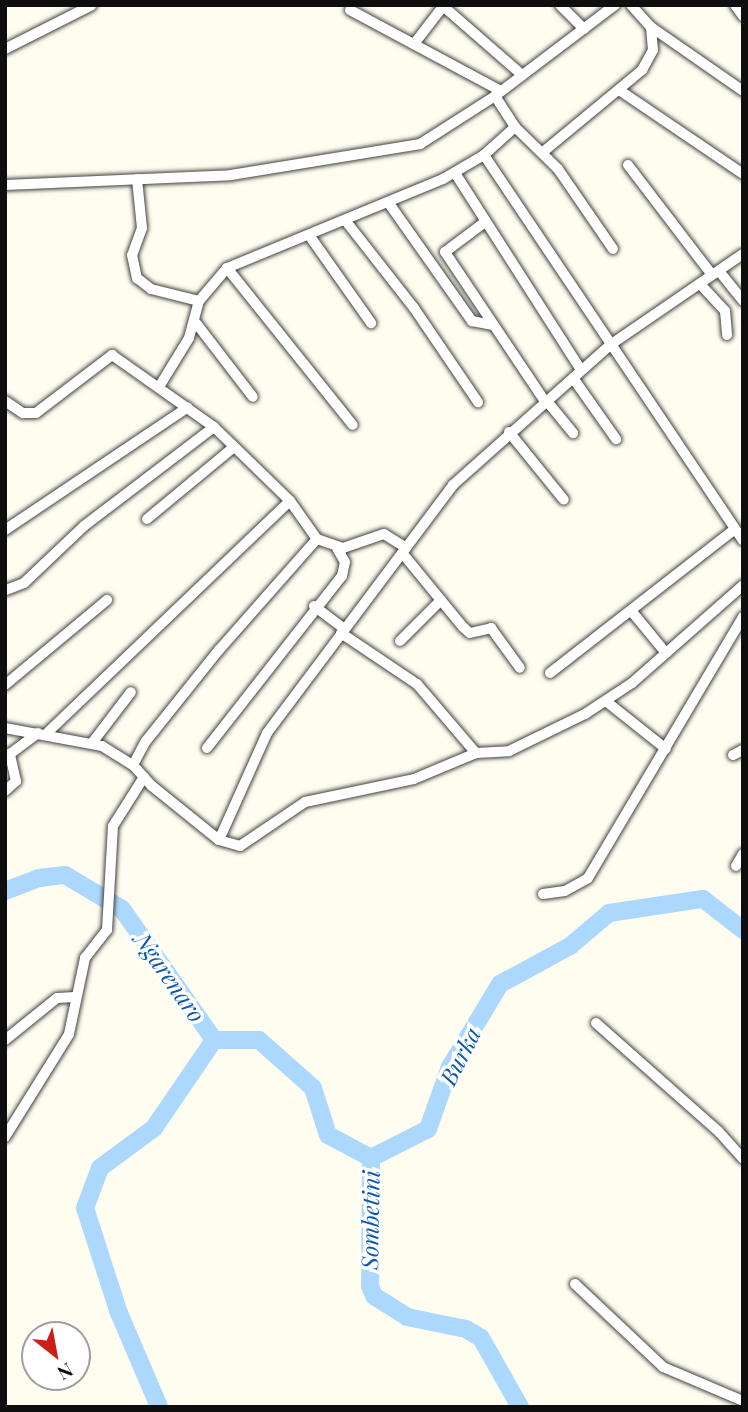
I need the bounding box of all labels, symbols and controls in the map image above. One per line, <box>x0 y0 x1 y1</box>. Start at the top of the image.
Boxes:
water label: Ngarenaro <box>129 927 211 1027</box>
water label: Burka <box>434 1022 486 1090</box>
water label: Sombetini <box>355 1170 385 1270</box>
north arrow <box>21 1321 91 1391</box>
text: N <box>53 1358 78 1387</box>

